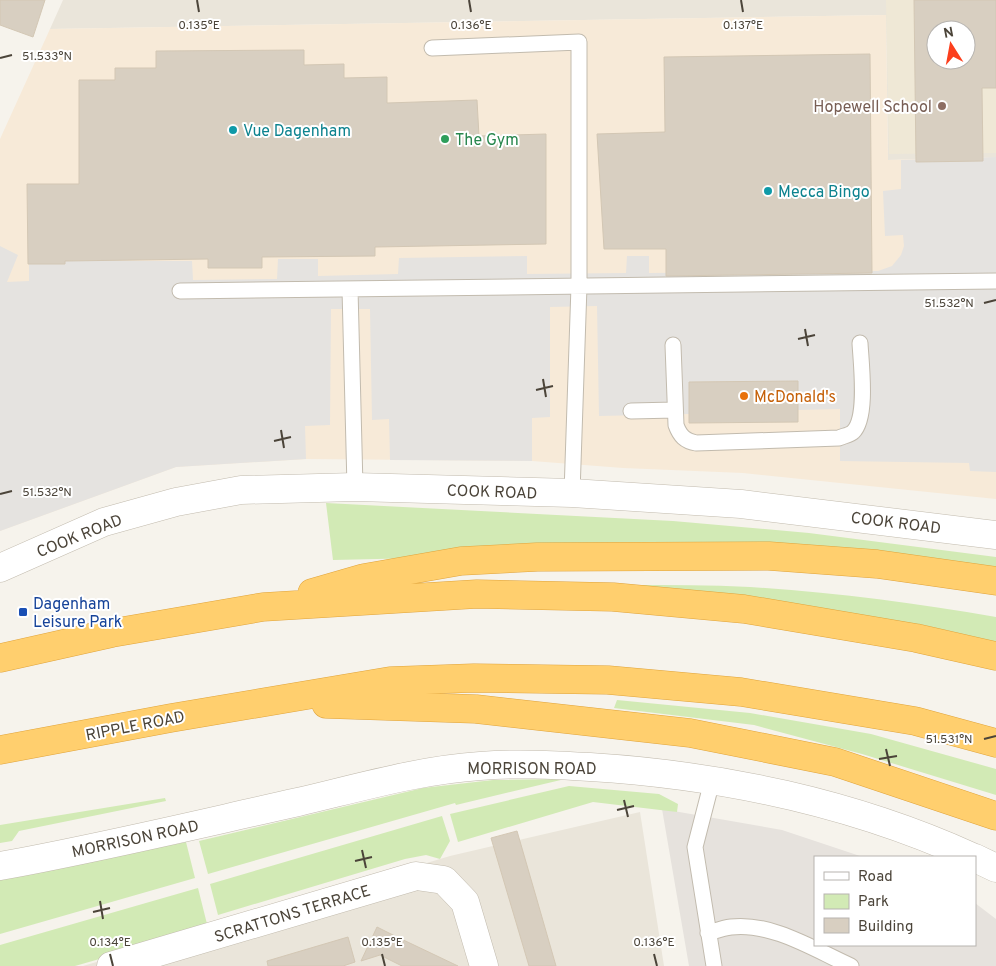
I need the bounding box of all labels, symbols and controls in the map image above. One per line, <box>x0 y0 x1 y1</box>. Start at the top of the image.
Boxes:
text: 0.135°E <box>178 18 220 34</box>
text: 0.136°E <box>450 18 492 34</box>
text: 0.137°E <box>723 18 763 34</box>
north arrow <box>926 20 976 70</box>
text: N <box>942 24 955 43</box>
text: 51.533°N <box>22 49 72 65</box>
place label: Hopewell School <box>813 98 932 118</box>
marker: Hopewell School <box>936 100 948 112</box>
place label: Vue Dagenham <box>243 122 351 142</box>
marker: Vue Dagenham <box>227 124 239 136</box>
place label: The Gym <box>455 131 519 151</box>
marker: The Gym <box>439 133 451 145</box>
place label: Mecca Bingo <box>778 183 870 203</box>
marker: Mecca Bingo <box>762 185 774 197</box>
text: 51.532°N <box>924 296 974 312</box>
place label: McDonald's <box>754 388 836 408</box>
marker: McDonald's <box>738 390 750 402</box>
street label: COOK ROAD <box>446 481 538 505</box>
text: 51.532°N <box>22 485 72 501</box>
street label: COOK ROAD <box>850 509 942 539</box>
street label: COOK ROAD <box>34 511 126 563</box>
place label: Dagenham Leisure Park <box>33 595 122 633</box>
marker: Dagenham Leisure Park <box>17 606 29 618</box>
street label: RIPPLE ROAD <box>84 708 187 746</box>
text: 51.531°N <box>925 732 973 748</box>
street label: MORRISON ROAD <box>467 760 597 780</box>
street label: MORRISON ROAD <box>70 817 201 863</box>
legend <box>814 856 976 946</box>
text: Road <box>858 868 893 887</box>
street label: SCRATTONS TERRACE <box>212 882 373 948</box>
text: Park <box>858 893 889 912</box>
text: Building <box>858 918 913 937</box>
text: 0.134°E <box>89 935 131 951</box>
text: 0.135°E <box>361 935 403 951</box>
text: 0.136°E <box>633 935 675 951</box>

